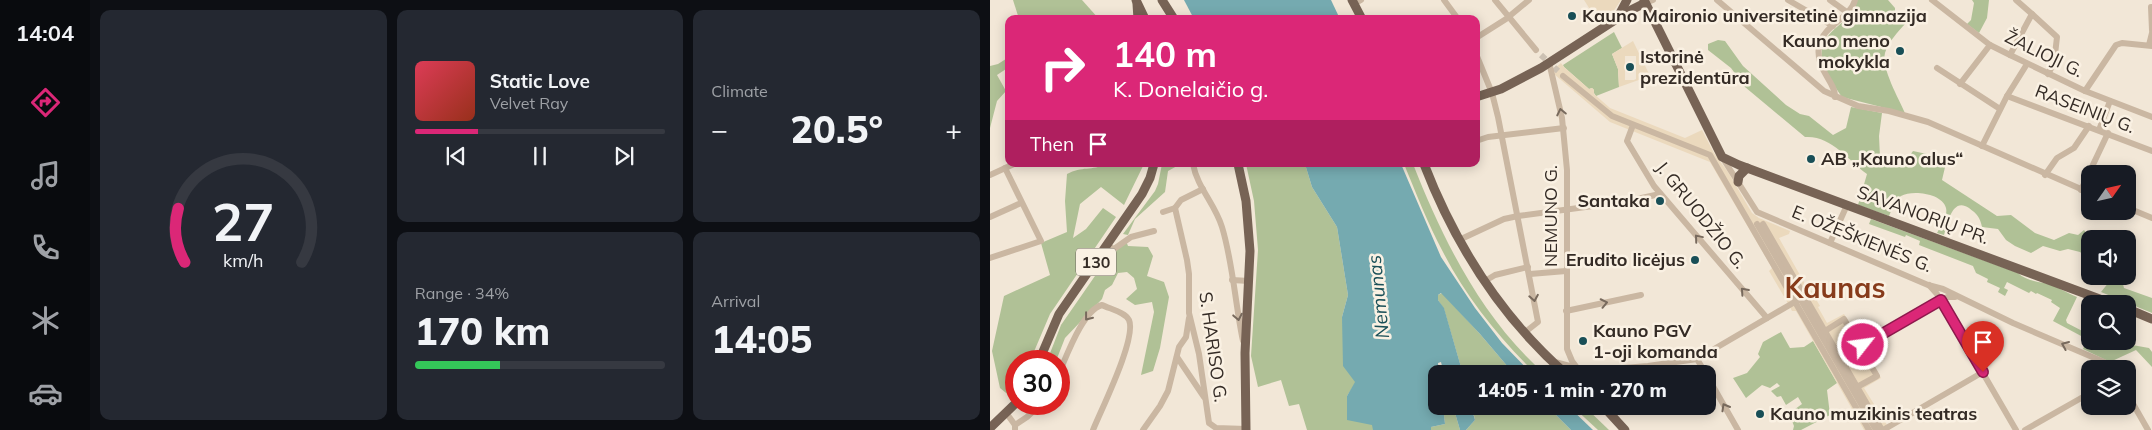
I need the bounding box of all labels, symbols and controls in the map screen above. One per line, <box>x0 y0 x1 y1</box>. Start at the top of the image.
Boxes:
place label: Kauno Maironio universitetinė gimnazija <box>1582 4 1927 27</box>
marker: Kauno Maironio universitetinė gimnazija <box>1566 10 1578 22</box>
text: 14:04 <box>16 19 74 47</box>
street label: ŽALIOJI G. <box>2001 25 2087 82</box>
place label: Kauno meno mokykla <box>1782 29 1890 73</box>
text: 140 m <box>1113 32 1217 76</box>
icon: right <box>1030 35 1095 100</box>
place label: Istorinė prezidentūra <box>1640 45 1750 89</box>
marker: Kauno meno mokykla <box>1894 45 1906 57</box>
marker: Istorinė prezidentūra <box>1624 61 1636 73</box>
text: Static Love <box>490 69 590 93</box>
text: K. Donelaičio g. <box>1113 75 1268 103</box>
street label: RASEINIŲ G. <box>2032 79 2138 138</box>
text: Climate <box>711 81 768 101</box>
icon: directions <box>28 85 63 120</box>
text: Velvet Ray <box>490 93 568 113</box>
text: 20.5° <box>790 105 883 153</box>
one-way arrow <box>1556 108 1567 117</box>
text: − <box>711 112 728 147</box>
text: + <box>945 112 962 147</box>
icon: arrive <box>1084 130 1112 158</box>
text: Then <box>1030 132 1074 156</box>
icon: previous <box>442 142 470 170</box>
icon: pause <box>526 142 554 170</box>
icon: next <box>610 142 638 170</box>
place label: AB „Kauno alus“ <box>1821 147 1963 170</box>
marker: AB „Kauno alus“ <box>1805 153 1817 165</box>
street label: J. GRUODŽIO G. <box>1651 156 1752 273</box>
icon: music <box>28 158 63 193</box>
street label: NEMUNO G. <box>1539 165 1562 267</box>
north arrow <box>2081 165 2136 220</box>
map controls <box>2081 165 2136 415</box>
street label: SAVANORIŲ PR. <box>1854 180 1992 249</box>
text: 27 <box>212 189 275 254</box>
place label: Santaka <box>1577 189 1650 212</box>
marker: Santaka <box>1654 195 1666 207</box>
street label: E. OŽEŠKIENĖS G. <box>1789 200 1936 277</box>
icon: phone <box>28 230 63 265</box>
button: sound <box>2081 230 2136 285</box>
one-way arrow <box>1694 235 1703 244</box>
road number: 130 <box>1076 248 1116 276</box>
place label: Erudito licėjus <box>1566 248 1685 271</box>
text: km/h <box>223 249 264 271</box>
water label: Nemunas <box>1362 254 1394 340</box>
marker: Erudito licėjus <box>1689 254 1701 266</box>
district label: Kaunas <box>1785 270 1885 305</box>
text: Range · 34% <box>415 283 509 303</box>
one-way arrow <box>1741 288 1750 297</box>
street label: S. HARISO G. <box>1194 290 1233 404</box>
text: Arrival <box>711 291 760 311</box>
one-way arrow <box>1528 294 1539 302</box>
button: search <box>2081 295 2136 350</box>
one-way arrow <box>1599 298 1608 309</box>
icon: climate <box>28 303 63 338</box>
text: 170 km <box>415 307 550 355</box>
one-way arrow <box>1085 311 1094 321</box>
one-way arrow <box>1232 312 1243 321</box>
text: 14:05 <box>711 315 812 363</box>
position arrow <box>1836 318 1888 370</box>
place label: Kauno PGV 1-oji komanda <box>1593 319 1718 363</box>
pin <box>1962 321 2004 372</box>
icon: arrive <box>1969 328 1997 356</box>
marker: Kauno PGV 1-oji komanda <box>1577 335 1589 347</box>
one-way arrow <box>2061 341 2070 351</box>
speed limit sign: 30 <box>1005 350 1070 415</box>
button: layers <box>2081 360 2136 415</box>
icon: car <box>28 376 63 411</box>
text: 14:05 · 1 min · 270 m <box>1477 378 1667 402</box>
place label: Kauno muzikinis teatras <box>1770 402 1977 425</box>
one-way arrow <box>1721 403 1731 412</box>
marker: Kauno muzikinis teatras <box>1754 408 1766 420</box>

